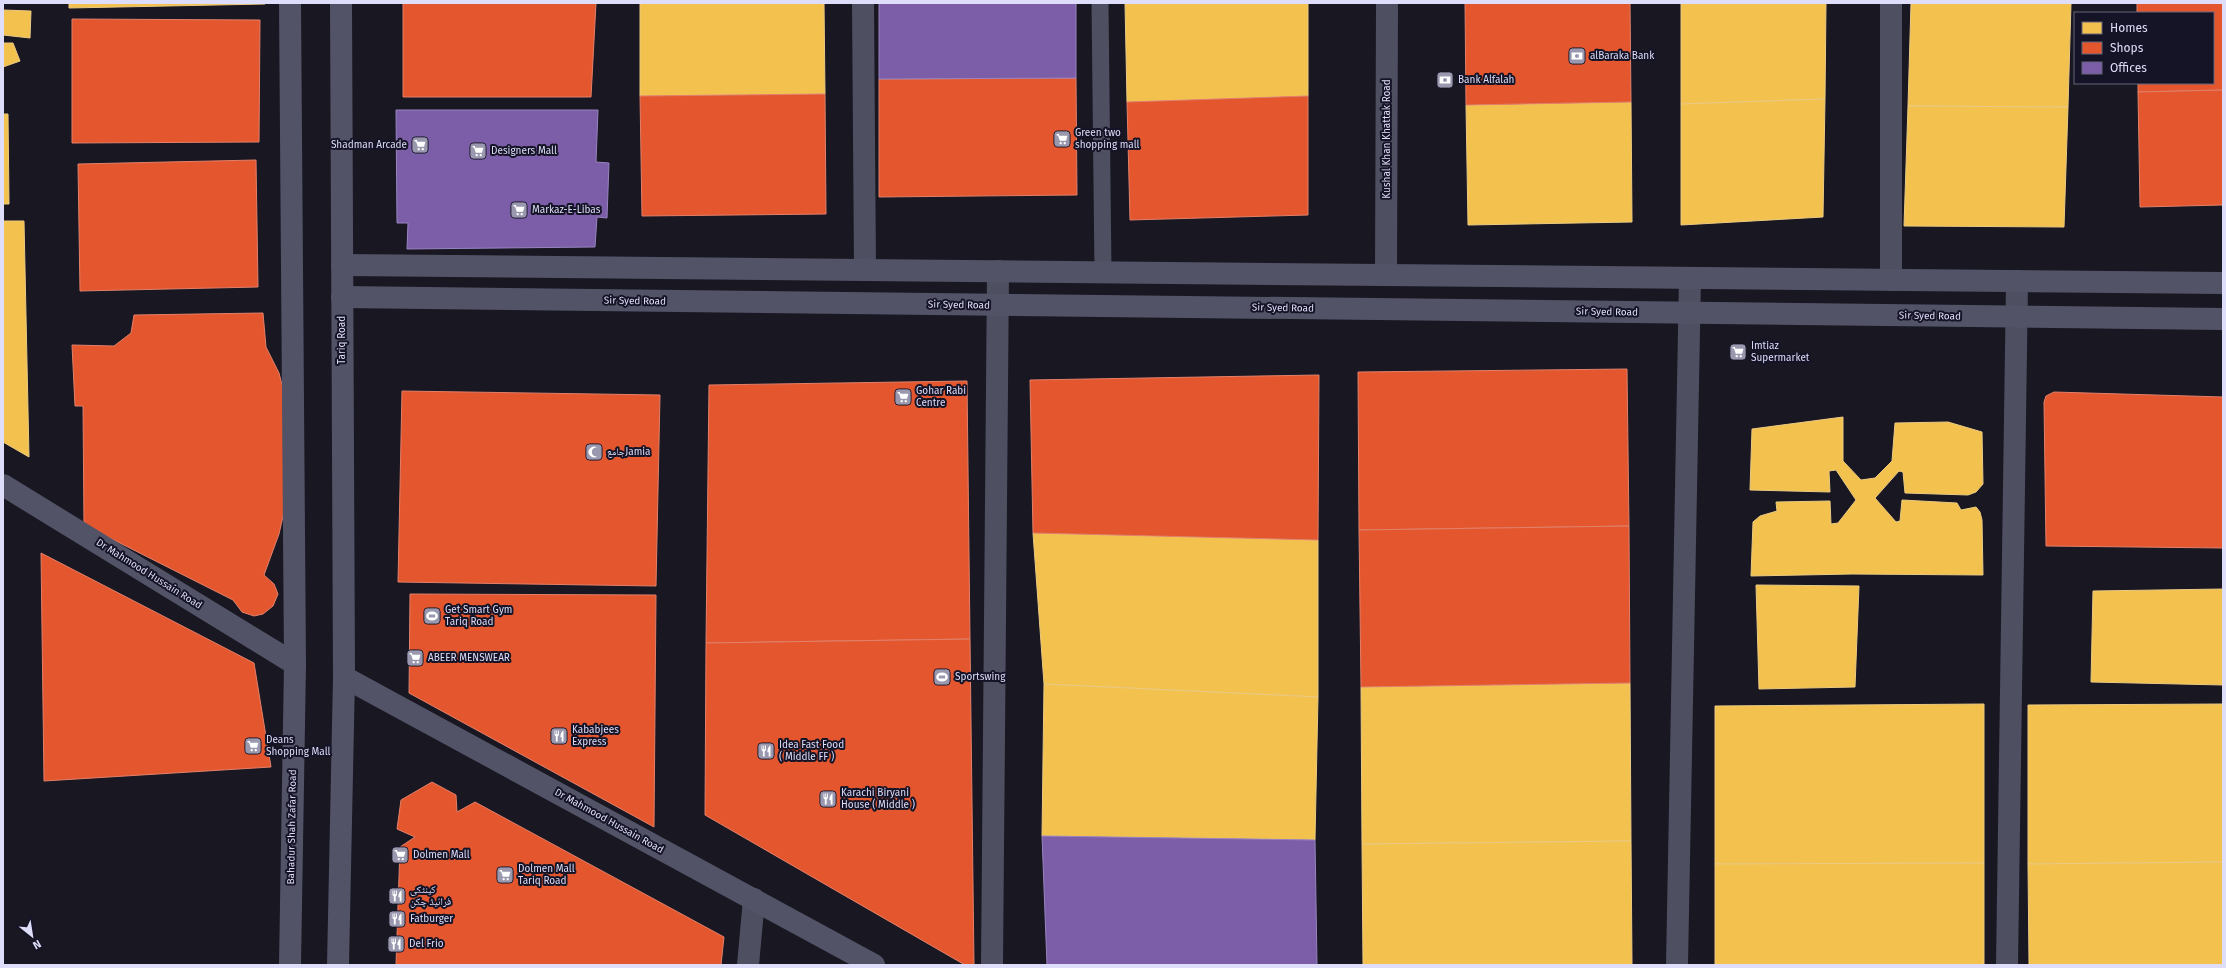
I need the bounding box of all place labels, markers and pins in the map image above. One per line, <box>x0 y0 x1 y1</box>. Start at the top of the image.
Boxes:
bank icon: alBaraka Bank <box>1567 46 1587 66</box>
place label: alBaraka Bank <box>1590 50 1655 62</box>
bank icon: Bank Alfalah <box>1435 70 1455 90</box>
place label: Bank Alfalah <box>1458 74 1514 86</box>
place label: Green two shopping mall <box>1075 127 1140 151</box>
supermarket icon: Green two shopping mall <box>1052 129 1072 149</box>
supermarket icon: Shadman Arcade <box>410 135 430 155</box>
place label: Shadman Arcade <box>331 139 407 151</box>
supermarket icon: Designers Mall <box>468 141 488 161</box>
place label: Designers Mall <box>491 145 557 157</box>
supermarket icon: Markaz-E-Libas <box>509 200 529 220</box>
place label: Markaz-E-Libas <box>532 204 601 216</box>
place label: Imtiaz Supermarket <box>1751 340 1810 364</box>
supermarket icon: Imtiaz Supermarket <box>1728 342 1748 362</box>
place label: Gohar Rabi Centre <box>916 385 966 409</box>
supermarket icon: Gohar Rabi Centre <box>893 387 913 407</box>
mosque icon: جامعJamia <box>584 442 604 462</box>
place label: جامعJamia <box>607 446 651 458</box>
place label: Get Smart Gym Tariq Road <box>445 604 512 628</box>
sports icon: Get Smart Gym Tariq Road <box>422 606 442 626</box>
supermarket icon: ABEER MENSWEAR <box>405 648 425 668</box>
place label: ABEER MENSWEAR <box>428 652 510 664</box>
sports icon: Sportswing <box>932 667 952 687</box>
place label: Sportswing <box>955 671 1006 683</box>
place label: Kababjees Express <box>572 724 619 748</box>
restaurant icon: Kababjees Express <box>549 726 569 746</box>
place label: Deans Shopping Mall <box>266 734 331 758</box>
supermarket icon: Deans Shopping Mall <box>243 736 263 756</box>
place label: Idea Fast Food ( Middle FF ) <box>779 739 844 763</box>
restaurant icon: Idea Fast Food ( Middle FF ) <box>756 741 776 761</box>
place label: Karachi Biryani House ( Middle ) <box>841 787 915 811</box>
restaurant icon: Karachi Biryani House ( Middle ) <box>818 789 838 809</box>
supermarket icon: Dolmen Mall <box>390 845 410 865</box>
place label: Dolmen Mall <box>413 849 470 861</box>
place label: Dolmen Mall Tariq Road <box>518 863 575 887</box>
supermarket icon: Dolmen Mall Tariq Road <box>495 865 515 885</box>
place label: کینٹکی فرائیڈ چکن <box>410 884 451 908</box>
restaurant icon: کینٹکی فرائیڈ چکن <box>387 886 407 906</box>
restaurant icon: Fatburger <box>387 909 407 929</box>
place label: Fatburger <box>410 913 453 925</box>
restaurant icon: Del Frio <box>386 934 406 954</box>
place label: Del Frio <box>409 938 444 950</box>

